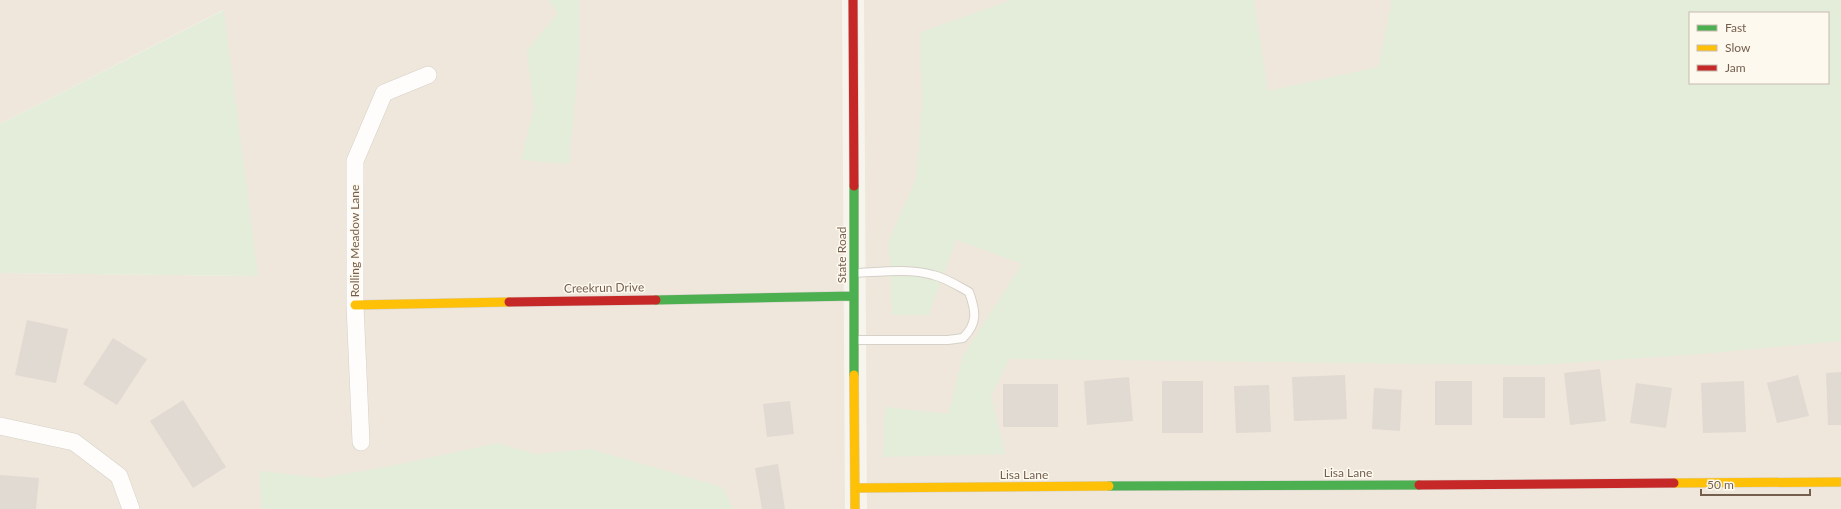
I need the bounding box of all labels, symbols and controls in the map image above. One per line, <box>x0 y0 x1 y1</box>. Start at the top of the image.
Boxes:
legend <box>1689 12 1829 84</box>
text: Fast <box>1725 20 1747 35</box>
text: Slow <box>1725 40 1751 55</box>
text: Jam <box>1725 60 1746 75</box>
street label: Rolling Meadow Lane <box>347 185 362 297</box>
street label: State Road <box>834 227 849 283</box>
street label: Creekrun Drive <box>564 279 644 296</box>
street label: Lisa Lane <box>1324 465 1372 480</box>
street label: Lisa Lane <box>1000 467 1048 482</box>
scale bar <box>1701 471 1810 497</box>
text: 50 m <box>1707 477 1734 492</box>

